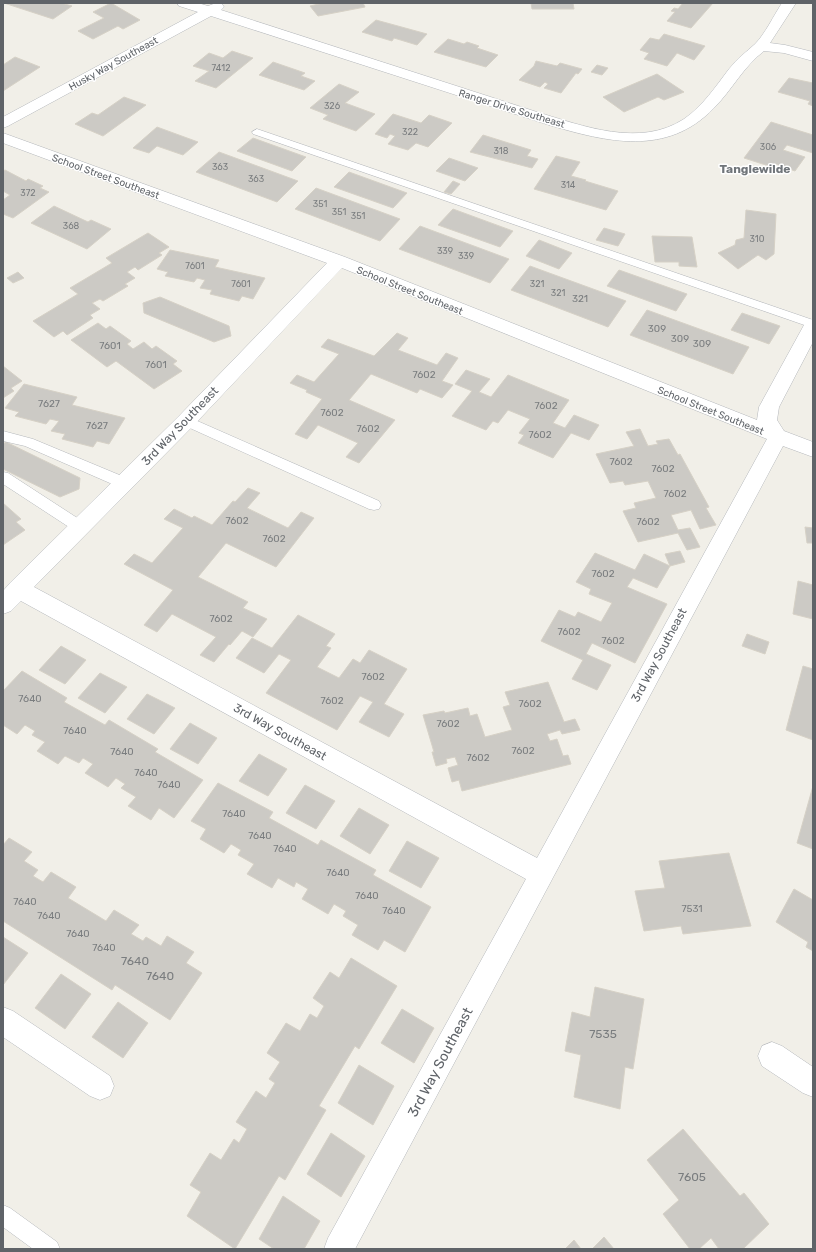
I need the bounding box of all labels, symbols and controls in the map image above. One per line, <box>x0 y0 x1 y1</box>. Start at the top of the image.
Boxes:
street label: Husky Way Southeast <box>67 34 160 93</box>
house number: 7412 <box>212 63 230 73</box>
street label: Ranger Drive Southeast <box>457 87 566 131</box>
house number: 326 <box>324 101 341 111</box>
house number: 322 <box>402 127 418 137</box>
house number: 306 <box>760 142 777 152</box>
house number: 318 <box>494 146 509 156</box>
street label: School Street Southeast <box>50 152 161 202</box>
house number: 363 <box>212 162 228 172</box>
district label: Tanglewilde <box>720 162 790 176</box>
house number: 363 <box>248 174 264 184</box>
house number: 314 <box>561 180 576 190</box>
house number: 372 <box>20 188 36 198</box>
house number: 351 <box>313 199 327 209</box>
house number: 351 <box>332 207 346 217</box>
house number: 351 <box>351 211 365 221</box>
house number: 368 <box>63 221 80 231</box>
house number: 310 <box>750 234 765 244</box>
house number: 339 <box>437 246 453 256</box>
house number: 339 <box>458 251 474 261</box>
house number: 7601 <box>185 261 205 271</box>
street label: School Street Southeast <box>355 264 465 318</box>
house number: 7601 <box>231 279 251 289</box>
house number: 321 <box>530 279 544 289</box>
house number: 321 <box>551 288 565 298</box>
house number: 321 <box>572 293 588 305</box>
house number: 309 <box>648 323 666 335</box>
house number: 309 <box>671 333 689 345</box>
house number: 309 <box>693 338 711 350</box>
house number: 7601 <box>99 340 121 352</box>
house number: 7601 <box>145 359 167 371</box>
house number: 7602 <box>412 369 436 381</box>
street label: 3rd Way Southeast <box>139 383 221 468</box>
street label: School Street Southeast <box>656 384 766 438</box>
house number: 7627 <box>38 398 60 410</box>
house number: 7602 <box>534 400 558 412</box>
house number: 7602 <box>320 407 344 419</box>
house number: 7627 <box>86 420 108 432</box>
house number: 7602 <box>356 423 380 435</box>
house number: 7602 <box>528 429 552 441</box>
house number: 7602 <box>609 456 633 468</box>
house number: 7602 <box>651 463 675 475</box>
house number: 7602 <box>663 488 687 500</box>
house number: 7602 <box>225 515 249 527</box>
house number: 7602 <box>636 516 660 528</box>
house number: 7602 <box>262 533 286 545</box>
house number: 7602 <box>591 568 615 580</box>
street label: 3rd Way Southeast <box>628 605 690 704</box>
house number: 7602 <box>209 613 233 625</box>
house number: 7602 <box>557 626 581 638</box>
house number: 7602 <box>601 635 625 647</box>
house number: 7602 <box>361 671 385 683</box>
house number: 7640 <box>18 693 42 705</box>
house number: 7602 <box>320 695 344 707</box>
house number: 7602 <box>518 698 542 710</box>
street label: 3rd Way Southeast <box>231 701 329 764</box>
house number: 7602 <box>436 718 460 730</box>
house number: 7640 <box>63 725 87 737</box>
house number: 7602 <box>511 745 535 757</box>
house number: 7640 <box>110 746 134 758</box>
house number: 7602 <box>466 752 490 764</box>
house number: 7640 <box>134 767 158 779</box>
house number: 7640 <box>157 779 181 791</box>
house number: 7640 <box>222 808 246 820</box>
house number: 7640 <box>248 830 272 842</box>
house number: 7640 <box>273 843 297 855</box>
house number: 7640 <box>326 867 350 879</box>
house number: 7640 <box>355 890 379 902</box>
house number: 7640 <box>13 896 37 908</box>
house number: 7531 <box>681 903 703 915</box>
house number: 7640 <box>382 905 406 917</box>
house number: 7640 <box>37 910 61 922</box>
house number: 7640 <box>66 928 90 940</box>
house number: 7640 <box>92 942 116 954</box>
house number: 7640 <box>121 954 149 968</box>
house number: 7640 <box>146 969 174 983</box>
street label: 3rd Way Southeast <box>404 1004 477 1120</box>
house number: 7535 <box>589 1027 617 1041</box>
house number: 7605 <box>678 1170 706 1184</box>

